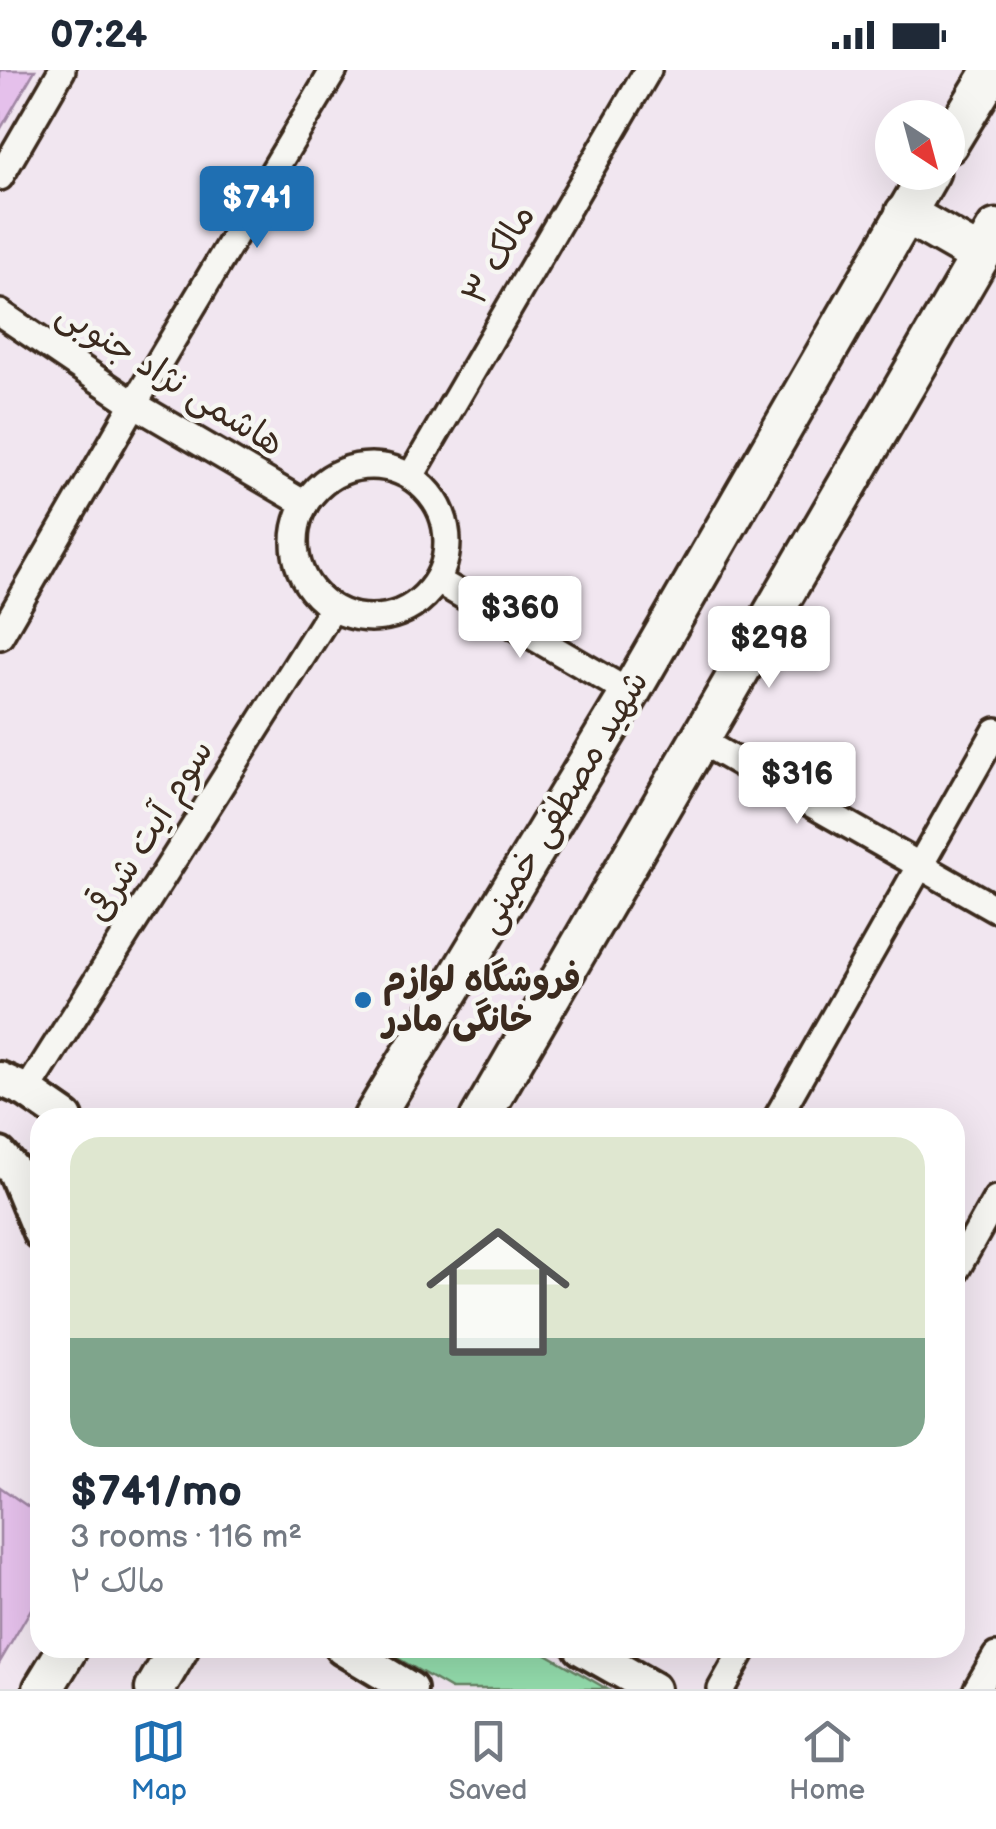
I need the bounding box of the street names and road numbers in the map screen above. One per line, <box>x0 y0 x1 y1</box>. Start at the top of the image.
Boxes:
street label: مالک ۳ <box>453 197 545 313</box>
street label: هاشمی نژاد جنوبی <box>48 292 292 466</box>
street label: شهید مصطفی خمینی <box>468 663 658 941</box>
street label: سوم آیت شرقی <box>75 731 226 932</box>

